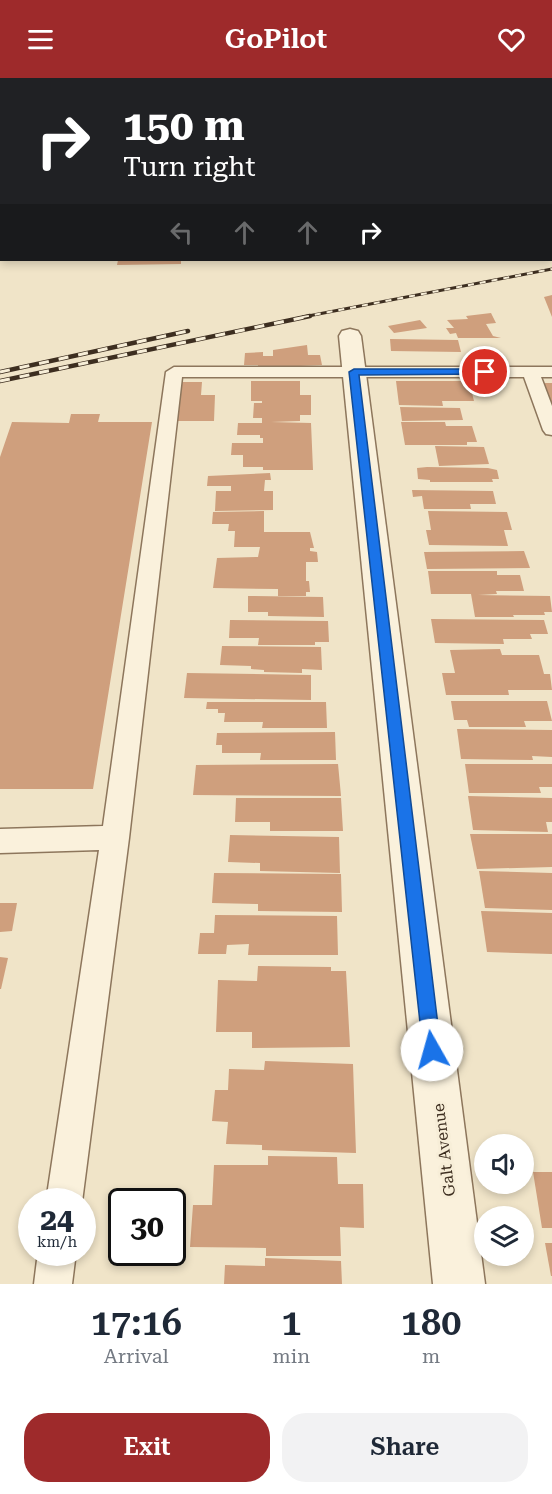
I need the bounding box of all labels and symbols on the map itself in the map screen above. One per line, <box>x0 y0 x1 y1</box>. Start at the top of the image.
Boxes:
pin <box>459 346 510 397</box>
position arrow <box>400 1018 464 1082</box>
street label: Galt Avenue <box>429 1102 459 1198</box>
speed limit sign: 30 <box>108 1188 186 1266</box>

